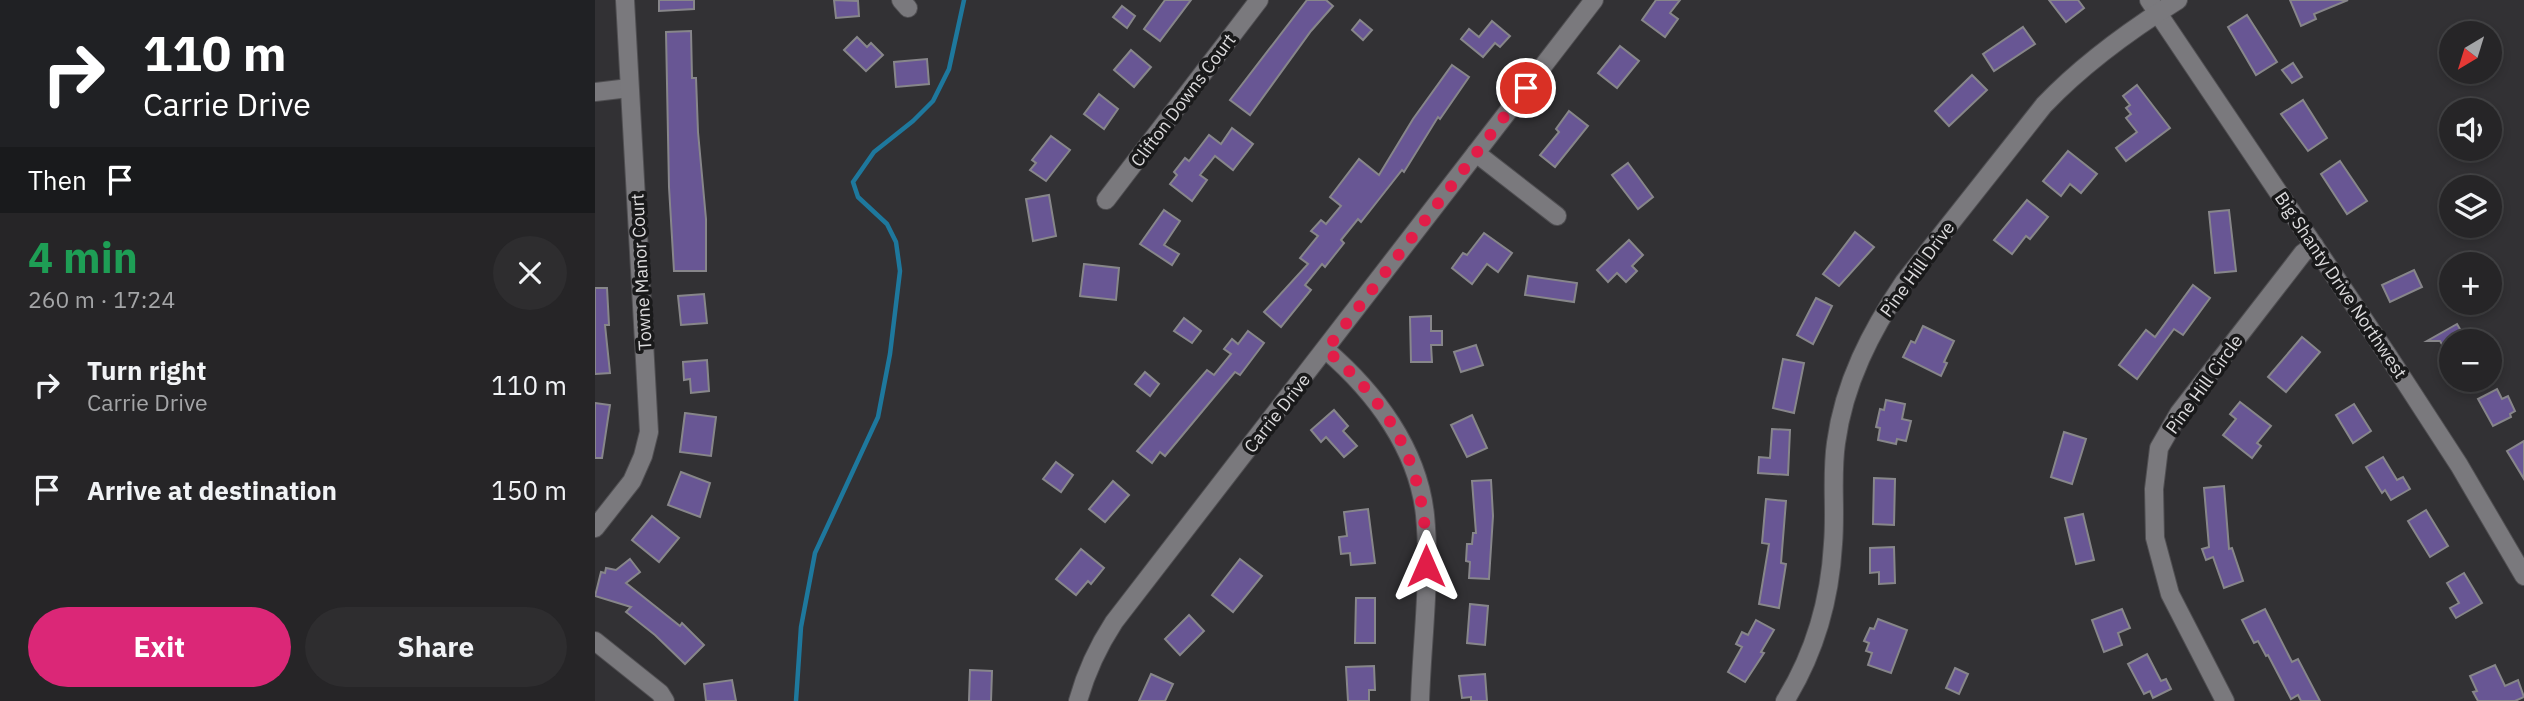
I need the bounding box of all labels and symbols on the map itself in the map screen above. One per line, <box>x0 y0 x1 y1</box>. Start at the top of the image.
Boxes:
north arrow <box>2439 21 2503 84</box>
street label: Clifton Downs Court <box>1125 29 1241 171</box>
pin <box>1496 58 1556 118</box>
street label: Big Shanty Drive Northwest <box>2270 187 2412 383</box>
street label: Towne Manor Court <box>625 193 657 351</box>
street label: Pine Hill Drive <box>1875 217 1959 321</box>
street label: Pine Hill Circle <box>2160 330 2248 438</box>
street label: Carrie Drive <box>1239 369 1315 457</box>
position arrow <box>1389 529 1463 603</box>

